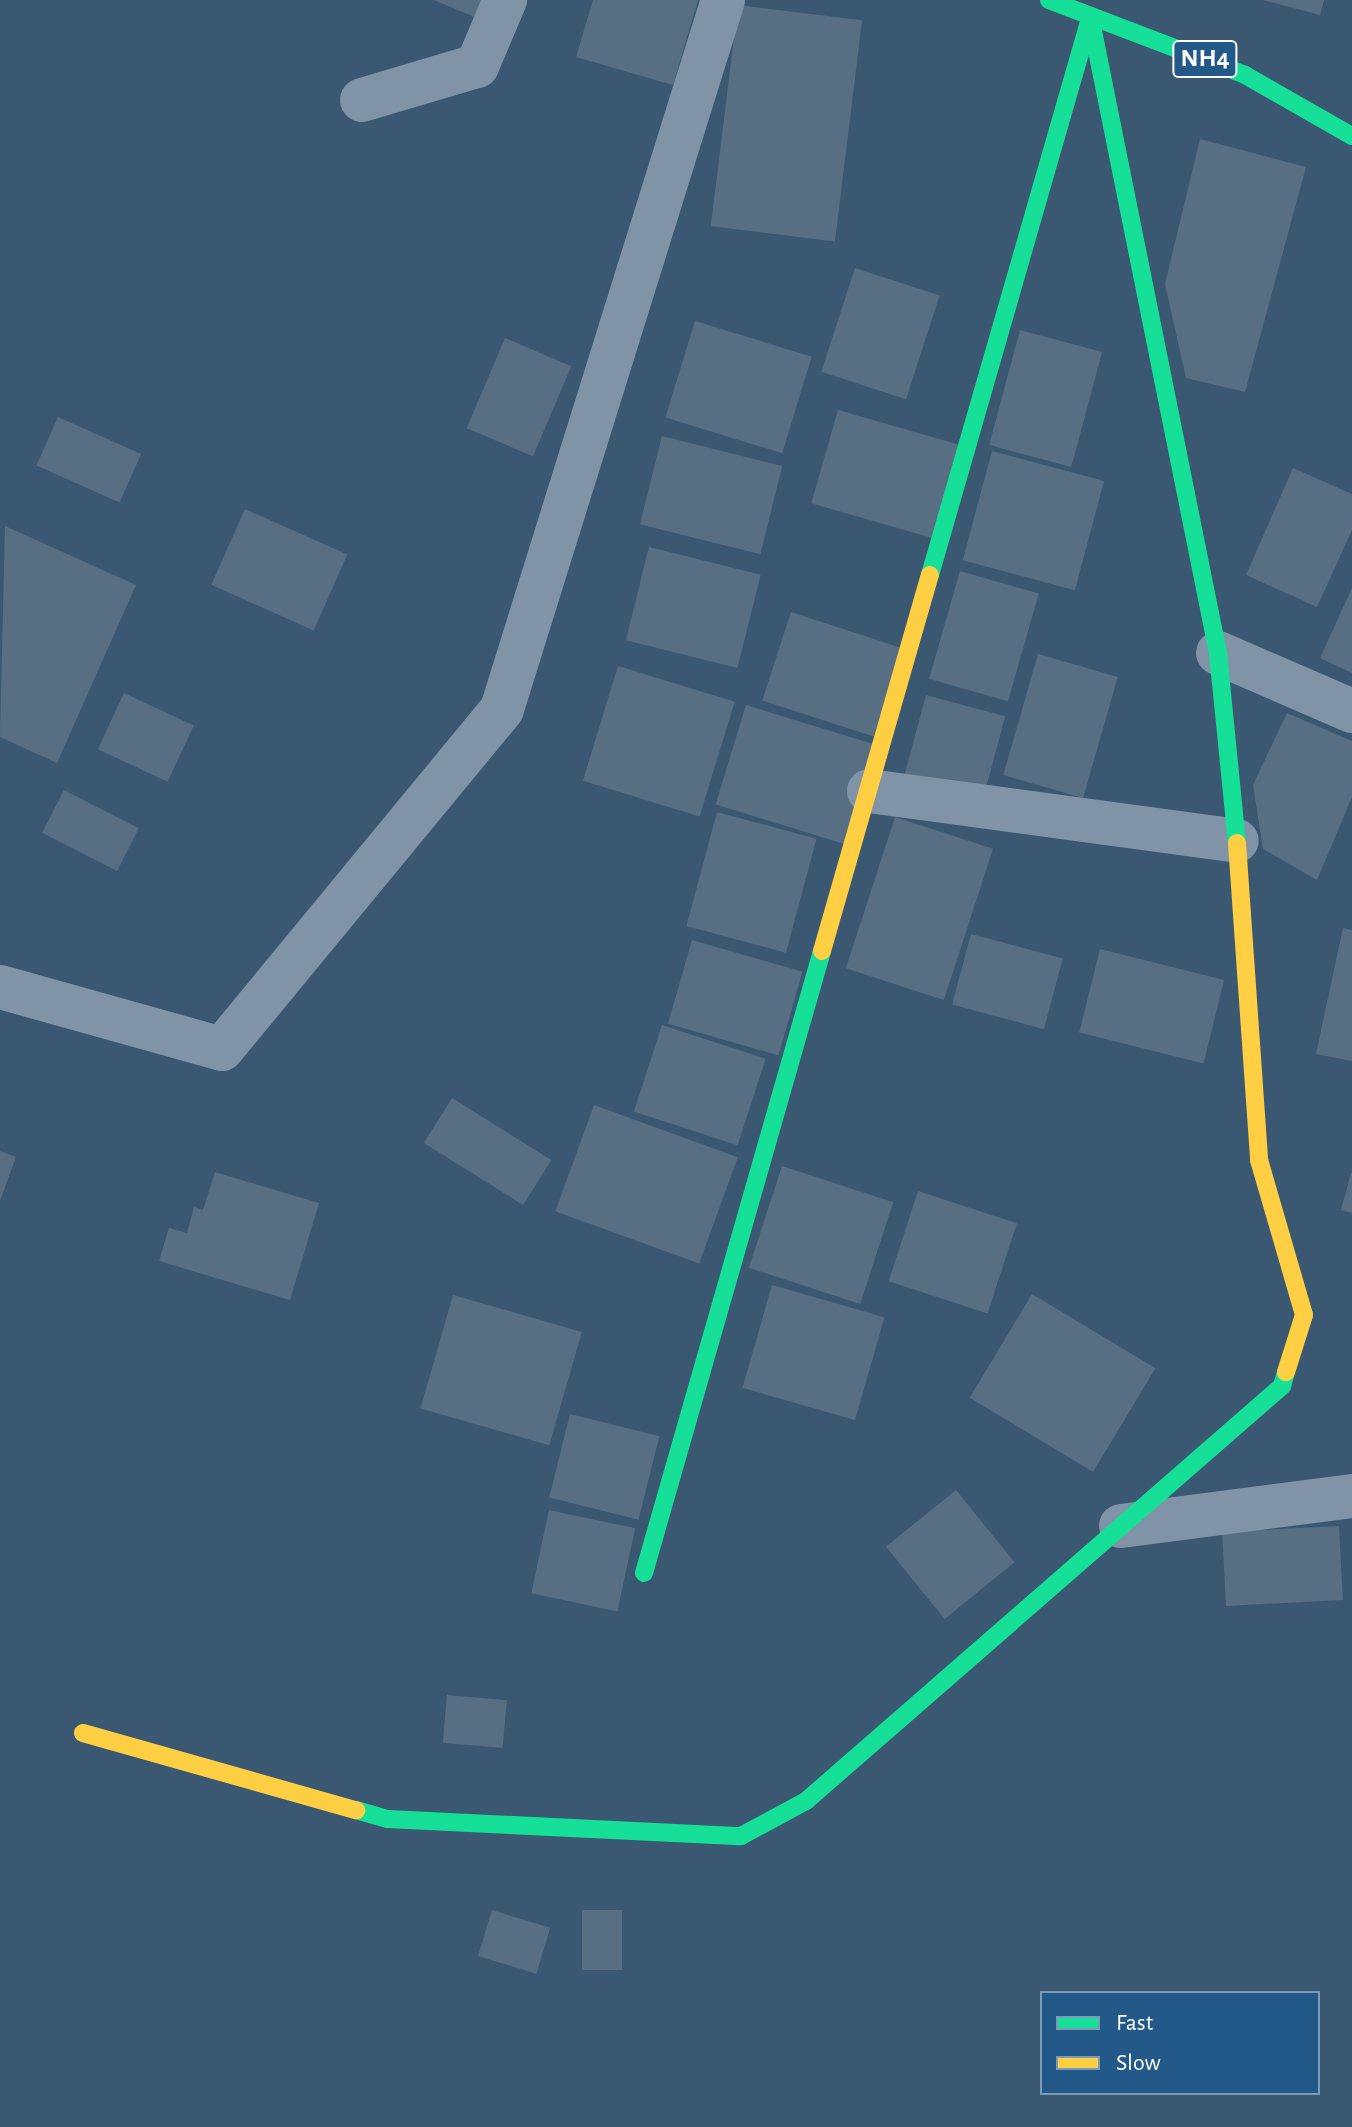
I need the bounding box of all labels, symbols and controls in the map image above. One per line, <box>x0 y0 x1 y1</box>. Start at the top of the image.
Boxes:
road number: NH4 <box>1171 37 1239 81</box>
legend <box>1040 1991 1320 2095</box>
text: Fast <box>1116 2011 1153 2035</box>
text: Slow <box>1116 2051 1161 2075</box>

